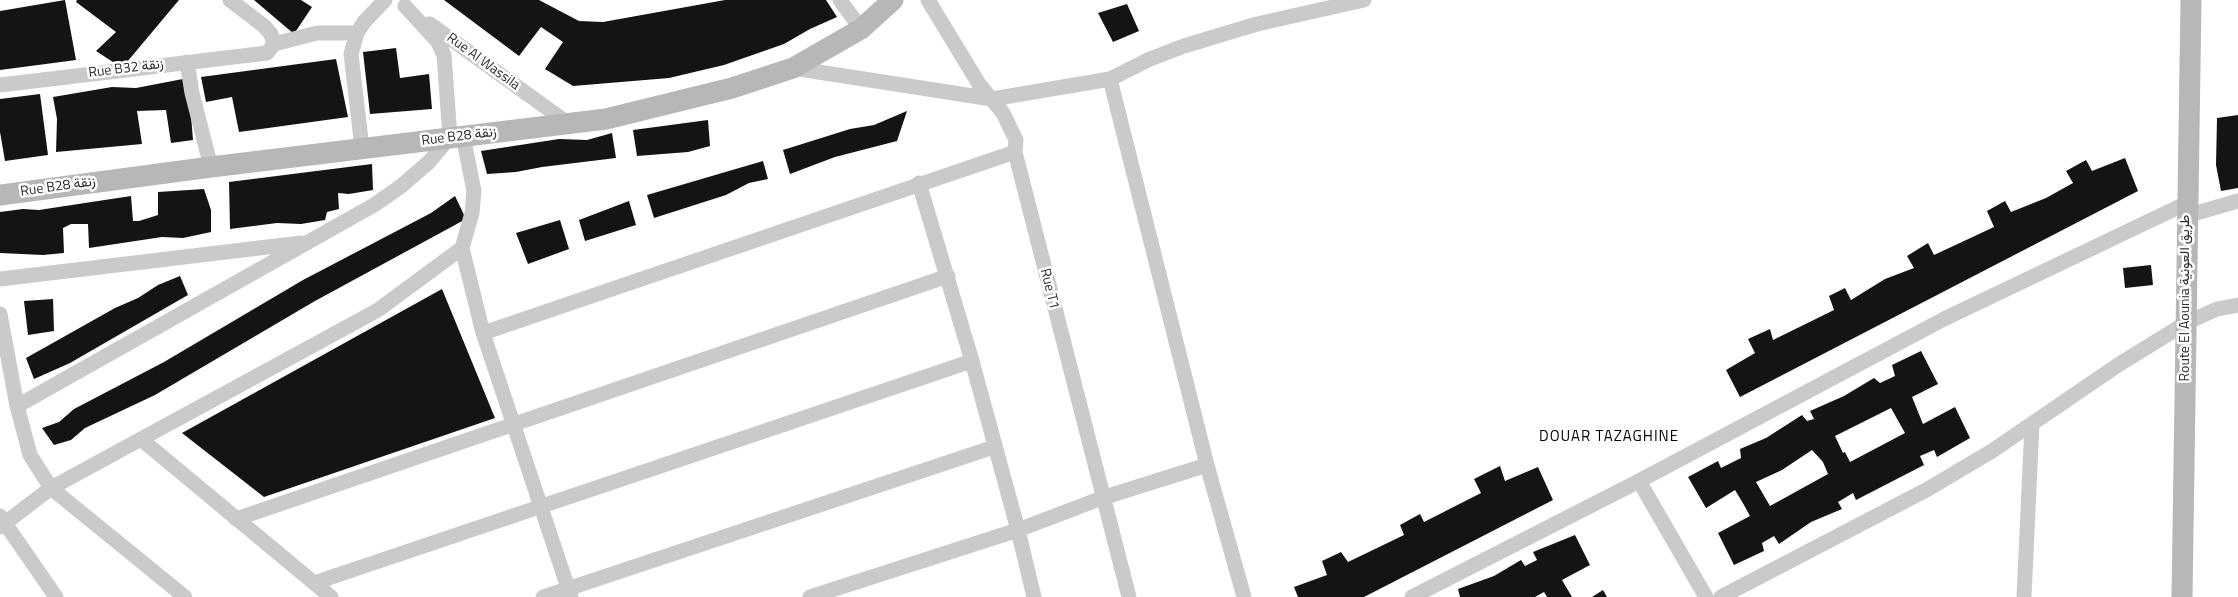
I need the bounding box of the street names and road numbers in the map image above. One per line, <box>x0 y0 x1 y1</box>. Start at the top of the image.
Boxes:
street label: Rue Al Wassila <box>443 30 523 94</box>
street label: Rue B32 زنقة <box>87 56 165 82</box>
street label: Rue B28 زنقة <box>420 124 498 150</box>
street label: Rue B28 زنقة <box>19 173 97 201</box>
street label: Route El Aounia طريق العونية <box>2178 215 2194 381</box>
street label: Rue T1 <box>1036 267 1062 311</box>

